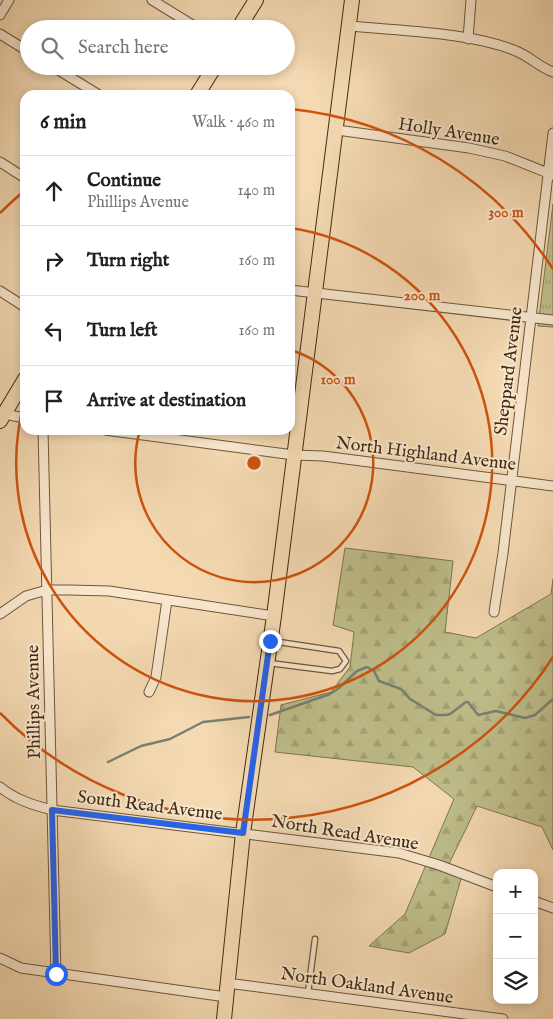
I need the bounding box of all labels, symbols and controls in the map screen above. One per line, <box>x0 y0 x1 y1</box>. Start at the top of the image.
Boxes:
search box <box>20 20 295 75</box>
icon: search <box>38 34 66 62</box>
text: Search here <box>78 36 169 60</box>
text: 6 min <box>40 109 86 136</box>
text: Walk · 460 m <box>192 113 275 133</box>
street label: Holly Avenue <box>396 113 501 152</box>
text: Continue <box>87 169 161 193</box>
icon: ahead <box>40 177 68 205</box>
text: 140 m <box>237 181 275 201</box>
text: Phillips Avenue <box>87 193 189 213</box>
text: 300 m <box>488 203 524 222</box>
icon: right <box>40 247 68 275</box>
text: Turn right <box>87 249 169 273</box>
text: 160 m <box>239 251 275 271</box>
text: 200 m <box>404 286 441 305</box>
street label: Sheppard Avenue <box>490 306 529 437</box>
icon: left <box>40 317 68 345</box>
text: Turn left <box>87 319 158 343</box>
text: 160 m <box>239 321 275 341</box>
text: 100 m <box>320 370 356 389</box>
icon: arrive <box>40 387 68 415</box>
text: Arrive at destination <box>87 389 246 413</box>
street label: North Highland Avenue <box>334 432 517 477</box>
centre of rings <box>245 454 263 472</box>
route end <box>259 630 282 653</box>
street label: Phillips Avenue <box>22 645 47 759</box>
street label: South Read Avenue <box>76 786 224 827</box>
street label: North Read Avenue <box>269 810 420 857</box>
map controls <box>493 869 538 1004</box>
button: + <box>493 869 538 914</box>
button: − <box>493 914 538 959</box>
button: layers <box>493 959 538 1004</box>
route start <box>45 963 68 986</box>
street label: North Oakland Avenue <box>279 963 455 1010</box>

